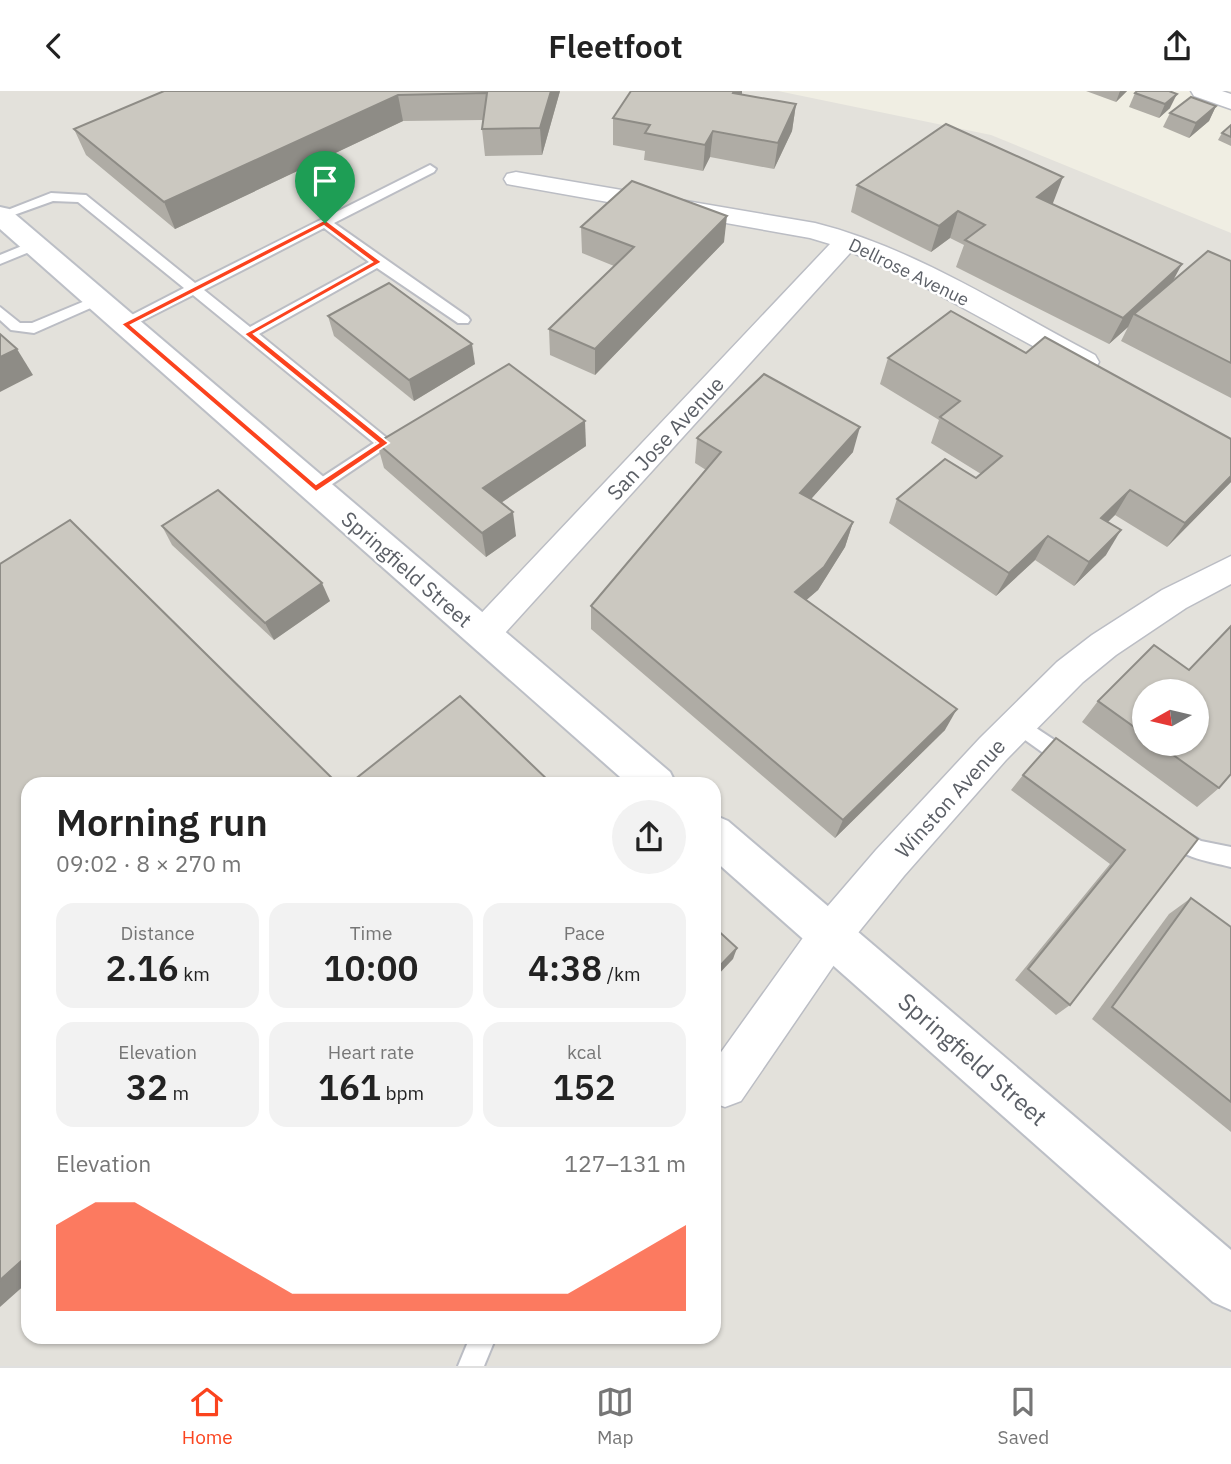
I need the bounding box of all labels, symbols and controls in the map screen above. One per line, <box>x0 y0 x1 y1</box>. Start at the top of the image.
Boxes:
text: Fleetfoot <box>548 25 683 67</box>
icon: back <box>35 27 73 65</box>
icon: share <box>1158 27 1196 65</box>
pin <box>295 151 355 223</box>
icon: arrive <box>306 162 344 200</box>
street label: Dellrose Avenue <box>845 233 973 311</box>
street label: San Jose Avenue <box>600 370 730 506</box>
street label: Springfield Street <box>336 505 478 633</box>
north arrow <box>1132 679 1209 756</box>
map controls <box>1132 679 1209 756</box>
street label: Winston Avenue <box>889 732 1011 864</box>
text: Morning run <box>56 797 268 846</box>
button: share <box>612 800 686 874</box>
text: 09:02 · 8 × 270 m <box>56 848 242 878</box>
text: Distance <box>121 921 195 945</box>
text: Time <box>350 921 392 945</box>
text: Pace <box>564 921 605 945</box>
text: 2.16 <box>105 945 179 991</box>
text: 10:00 <box>323 945 419 991</box>
text: 4:38 <box>528 945 602 991</box>
text: km <box>179 962 210 986</box>
text: /km <box>602 962 641 986</box>
street label: Springfield Street <box>892 985 1054 1133</box>
text: Elevation <box>118 1040 197 1064</box>
text: Heart rate <box>328 1040 414 1064</box>
text: kcal <box>567 1040 602 1064</box>
text: 32 <box>126 1064 168 1110</box>
text: 161 <box>318 1064 381 1110</box>
text: 152 <box>553 1064 616 1110</box>
text: m <box>168 1081 189 1105</box>
text: bpm <box>381 1081 424 1105</box>
text: Elevation <box>56 1148 151 1178</box>
text: 127–131 m <box>564 1148 686 1178</box>
tab: Home <box>182 1383 233 1449</box>
tab: Map <box>596 1383 634 1449</box>
tab: Saved <box>998 1383 1049 1449</box>

